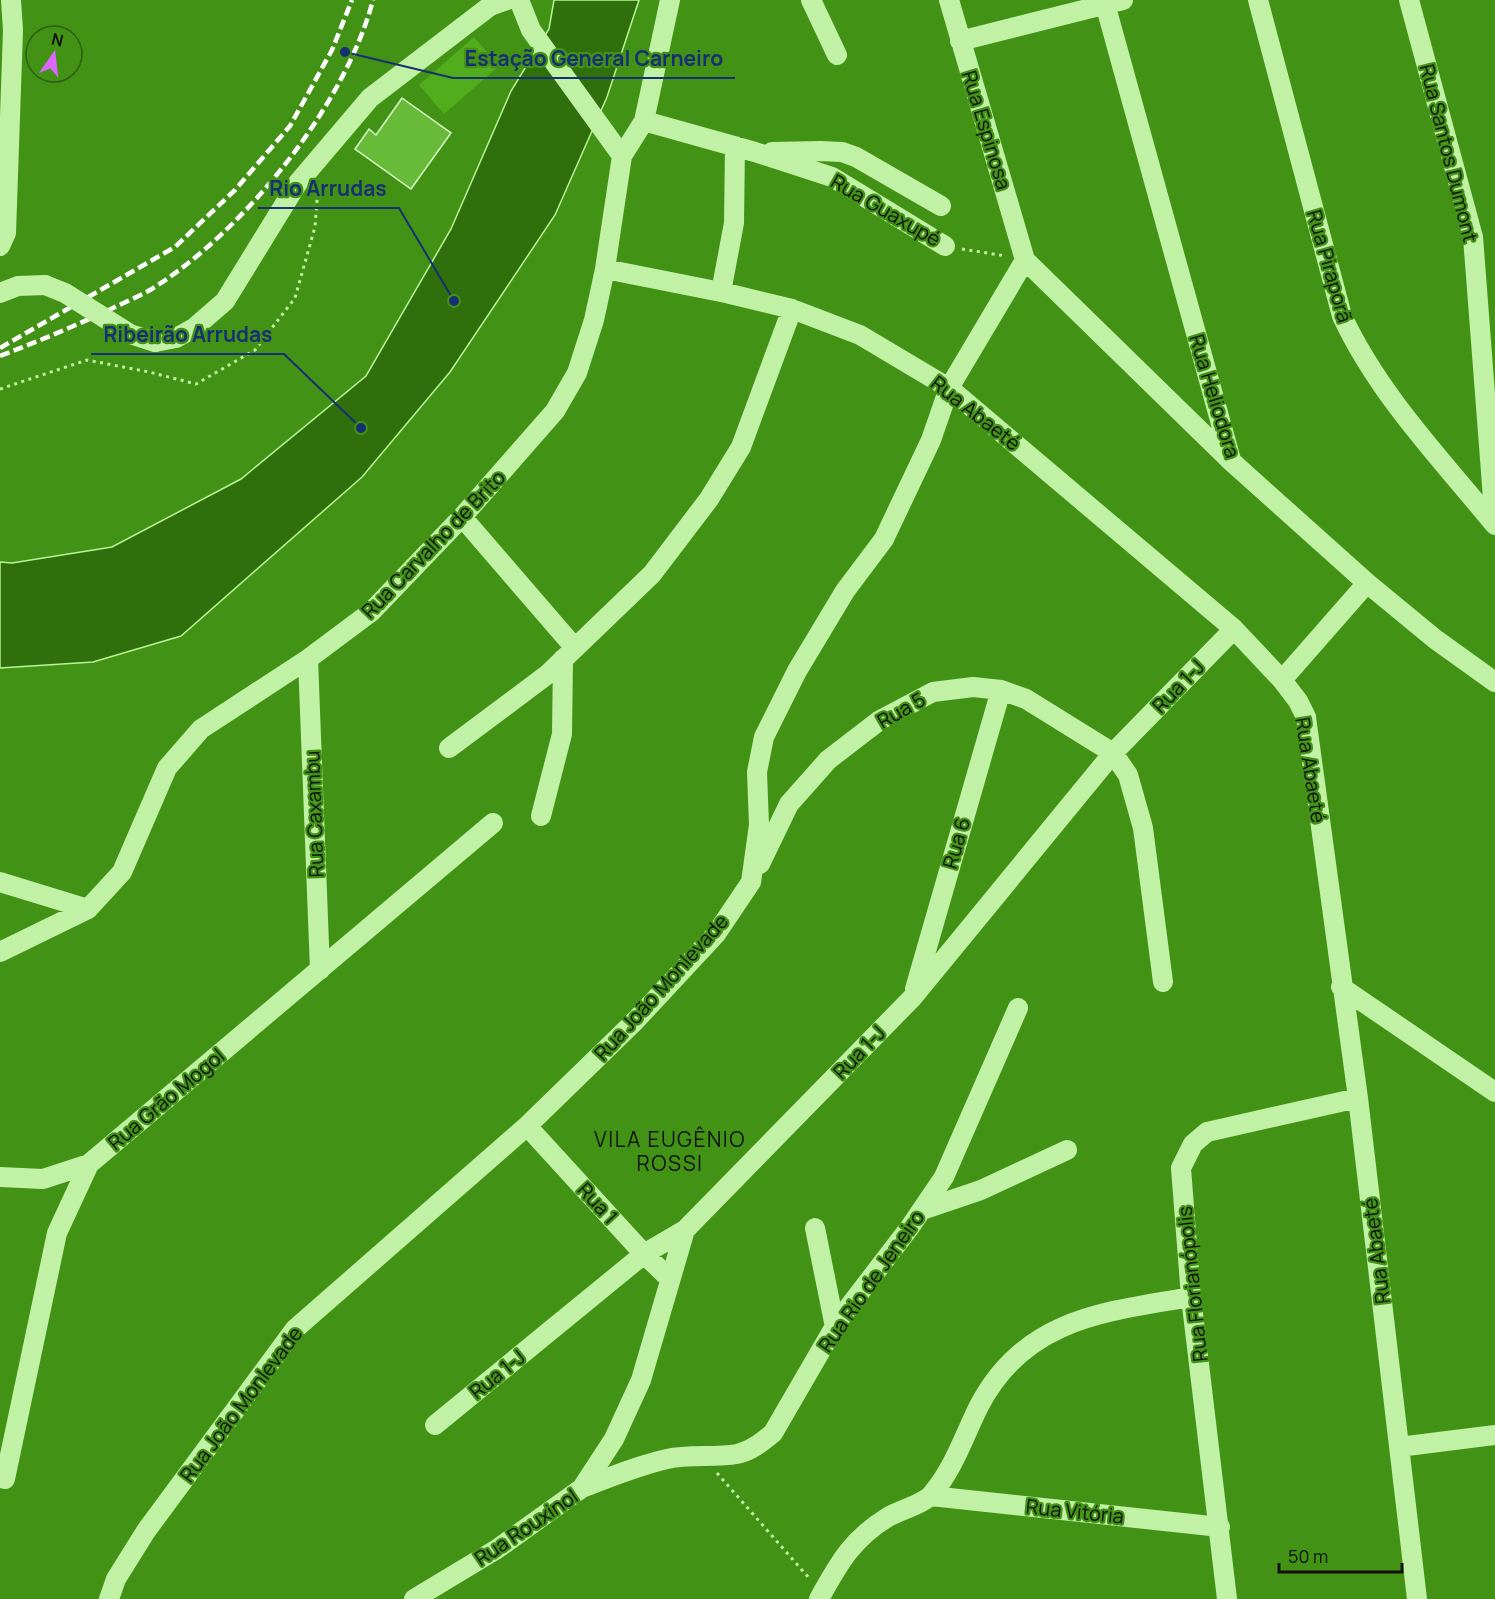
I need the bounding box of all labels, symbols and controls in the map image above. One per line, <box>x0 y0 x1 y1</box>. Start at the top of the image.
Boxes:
north arrow <box>24 24 84 84</box>
text: N <box>49 27 66 52</box>
callout: Estação General Carneiro <box>453 39 735 78</box>
text: Estação General Carneiro <box>465 44 723 72</box>
street label: Rua Santos Dumont <box>1414 61 1484 245</box>
street label: Rua Espinosa <box>956 67 1018 193</box>
street label: Rua Guaxupé <box>826 168 946 252</box>
callout: Rio Arrudas <box>258 169 399 208</box>
text: Rio Arrudas <box>269 174 387 202</box>
street label: Rua Piraporã <box>1301 207 1359 325</box>
callout: Ribeirão Arrudas <box>91 315 284 354</box>
text: Ribeirão Arrudas <box>103 320 273 348</box>
street label: Rua Heliodora <box>1183 331 1247 461</box>
street label: Rua Abaeté <box>926 370 1026 456</box>
street label: Rua Carvalho de Brito <box>355 464 511 624</box>
street label: Rua 1-J <box>1146 653 1210 719</box>
street label: Rua 5 <box>872 686 930 734</box>
street label: Rua Abaeté <box>1289 715 1333 825</box>
street label: Rua Caxambu <box>298 750 330 878</box>
street label: Rua 6 <box>936 814 976 872</box>
street label: Rua João Monlevade <box>588 908 734 1066</box>
street label: Rua 1-J <box>827 1019 891 1085</box>
street label: Rua Grão Mogol <box>102 1042 230 1156</box>
district label: VILA EUGÊNIO ROSSI <box>594 1125 746 1177</box>
street label: Rua 1 <box>572 1176 624 1230</box>
street label: Rua Abaeté <box>1356 1196 1396 1306</box>
street label: Rua Rio de Jeneiro <box>812 1204 930 1358</box>
street label: Rua Florianópolis <box>1170 1205 1214 1363</box>
street label: Rua João Monlevade <box>174 1321 308 1487</box>
street label: Rua 1-J <box>463 1343 531 1405</box>
street label: Rua Rouxinol <box>469 1482 583 1572</box>
street label: Rua Vitória <box>1025 1492 1125 1530</box>
scale bar <box>1279 1536 1402 1574</box>
text: 50 m <box>1288 1544 1328 1568</box>

